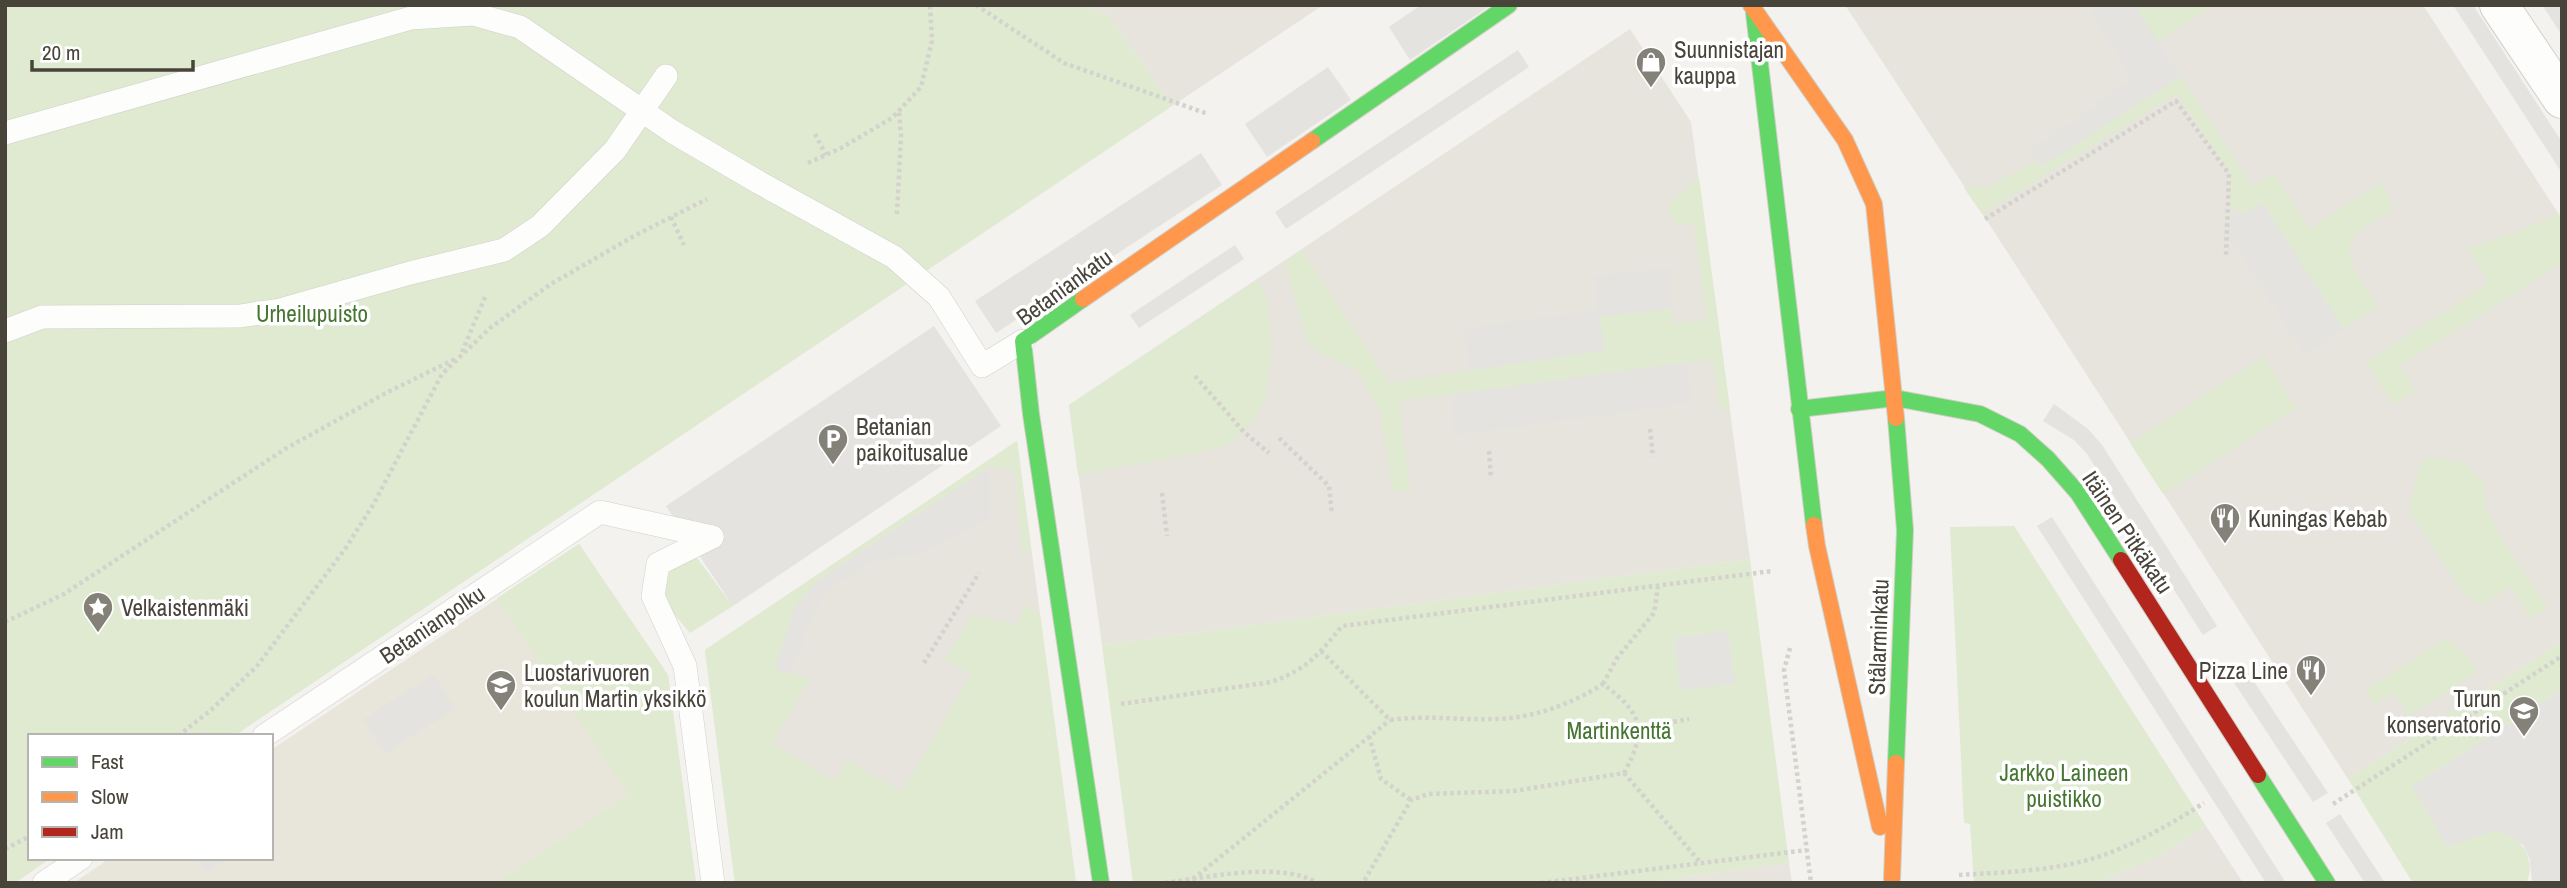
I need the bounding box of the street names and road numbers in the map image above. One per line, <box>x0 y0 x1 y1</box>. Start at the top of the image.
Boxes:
street label: Betaniankatu <box>1010 242 1118 332</box>
street label: Itäinen Pitkäkatu <box>2076 465 2180 599</box>
street label: Betanianpolku <box>373 577 491 671</box>
street label: Stålarminkatu <box>1860 578 1896 696</box>

